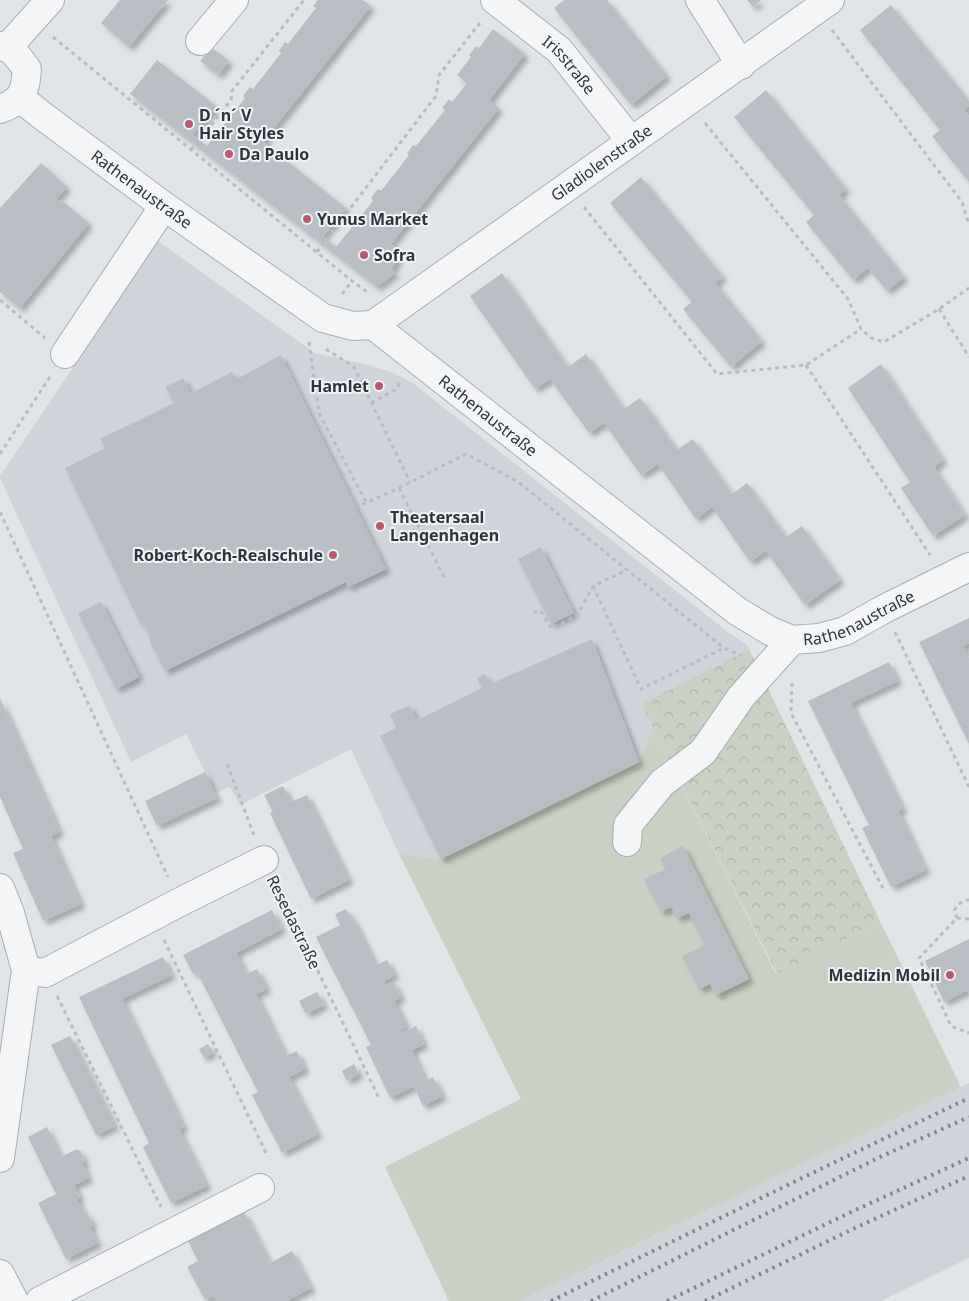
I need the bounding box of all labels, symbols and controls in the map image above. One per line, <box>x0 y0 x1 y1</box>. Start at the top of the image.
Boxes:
street label: Irisstraße <box>538 30 601 99</box>
place label: D ´n´ V Hair Styles <box>199 104 284 144</box>
marker: D ´n´ V Hair Styles <box>183 118 195 130</box>
street label: Gladiolenstraße <box>546 119 656 206</box>
place label: Da Paulo <box>239 143 309 165</box>
street label: Rathenaustraße <box>87 145 197 233</box>
marker: Da Paulo <box>223 148 235 160</box>
place label: Yunus Market <box>317 208 428 230</box>
marker: Yunus Market <box>301 213 313 225</box>
place label: Sofra <box>374 244 415 266</box>
marker: Sofra <box>358 249 370 261</box>
street label: Rathenaustraße <box>434 370 542 461</box>
place label: Hamlet <box>310 375 369 397</box>
marker: Hamlet <box>373 380 385 392</box>
place label: Theatersaal Langenhagen <box>390 506 499 546</box>
marker: Theatersaal Langenhagen <box>374 520 386 532</box>
place label: Robert-Koch-Realschule <box>133 544 323 566</box>
marker: Robert-Koch-Realschule <box>327 549 339 561</box>
street label: Rathenaustraße <box>802 585 918 650</box>
street label: Resedastraße <box>262 871 326 973</box>
place label: Medizin Mobil <box>828 964 940 986</box>
marker: Medizin Mobil <box>944 969 956 981</box>

